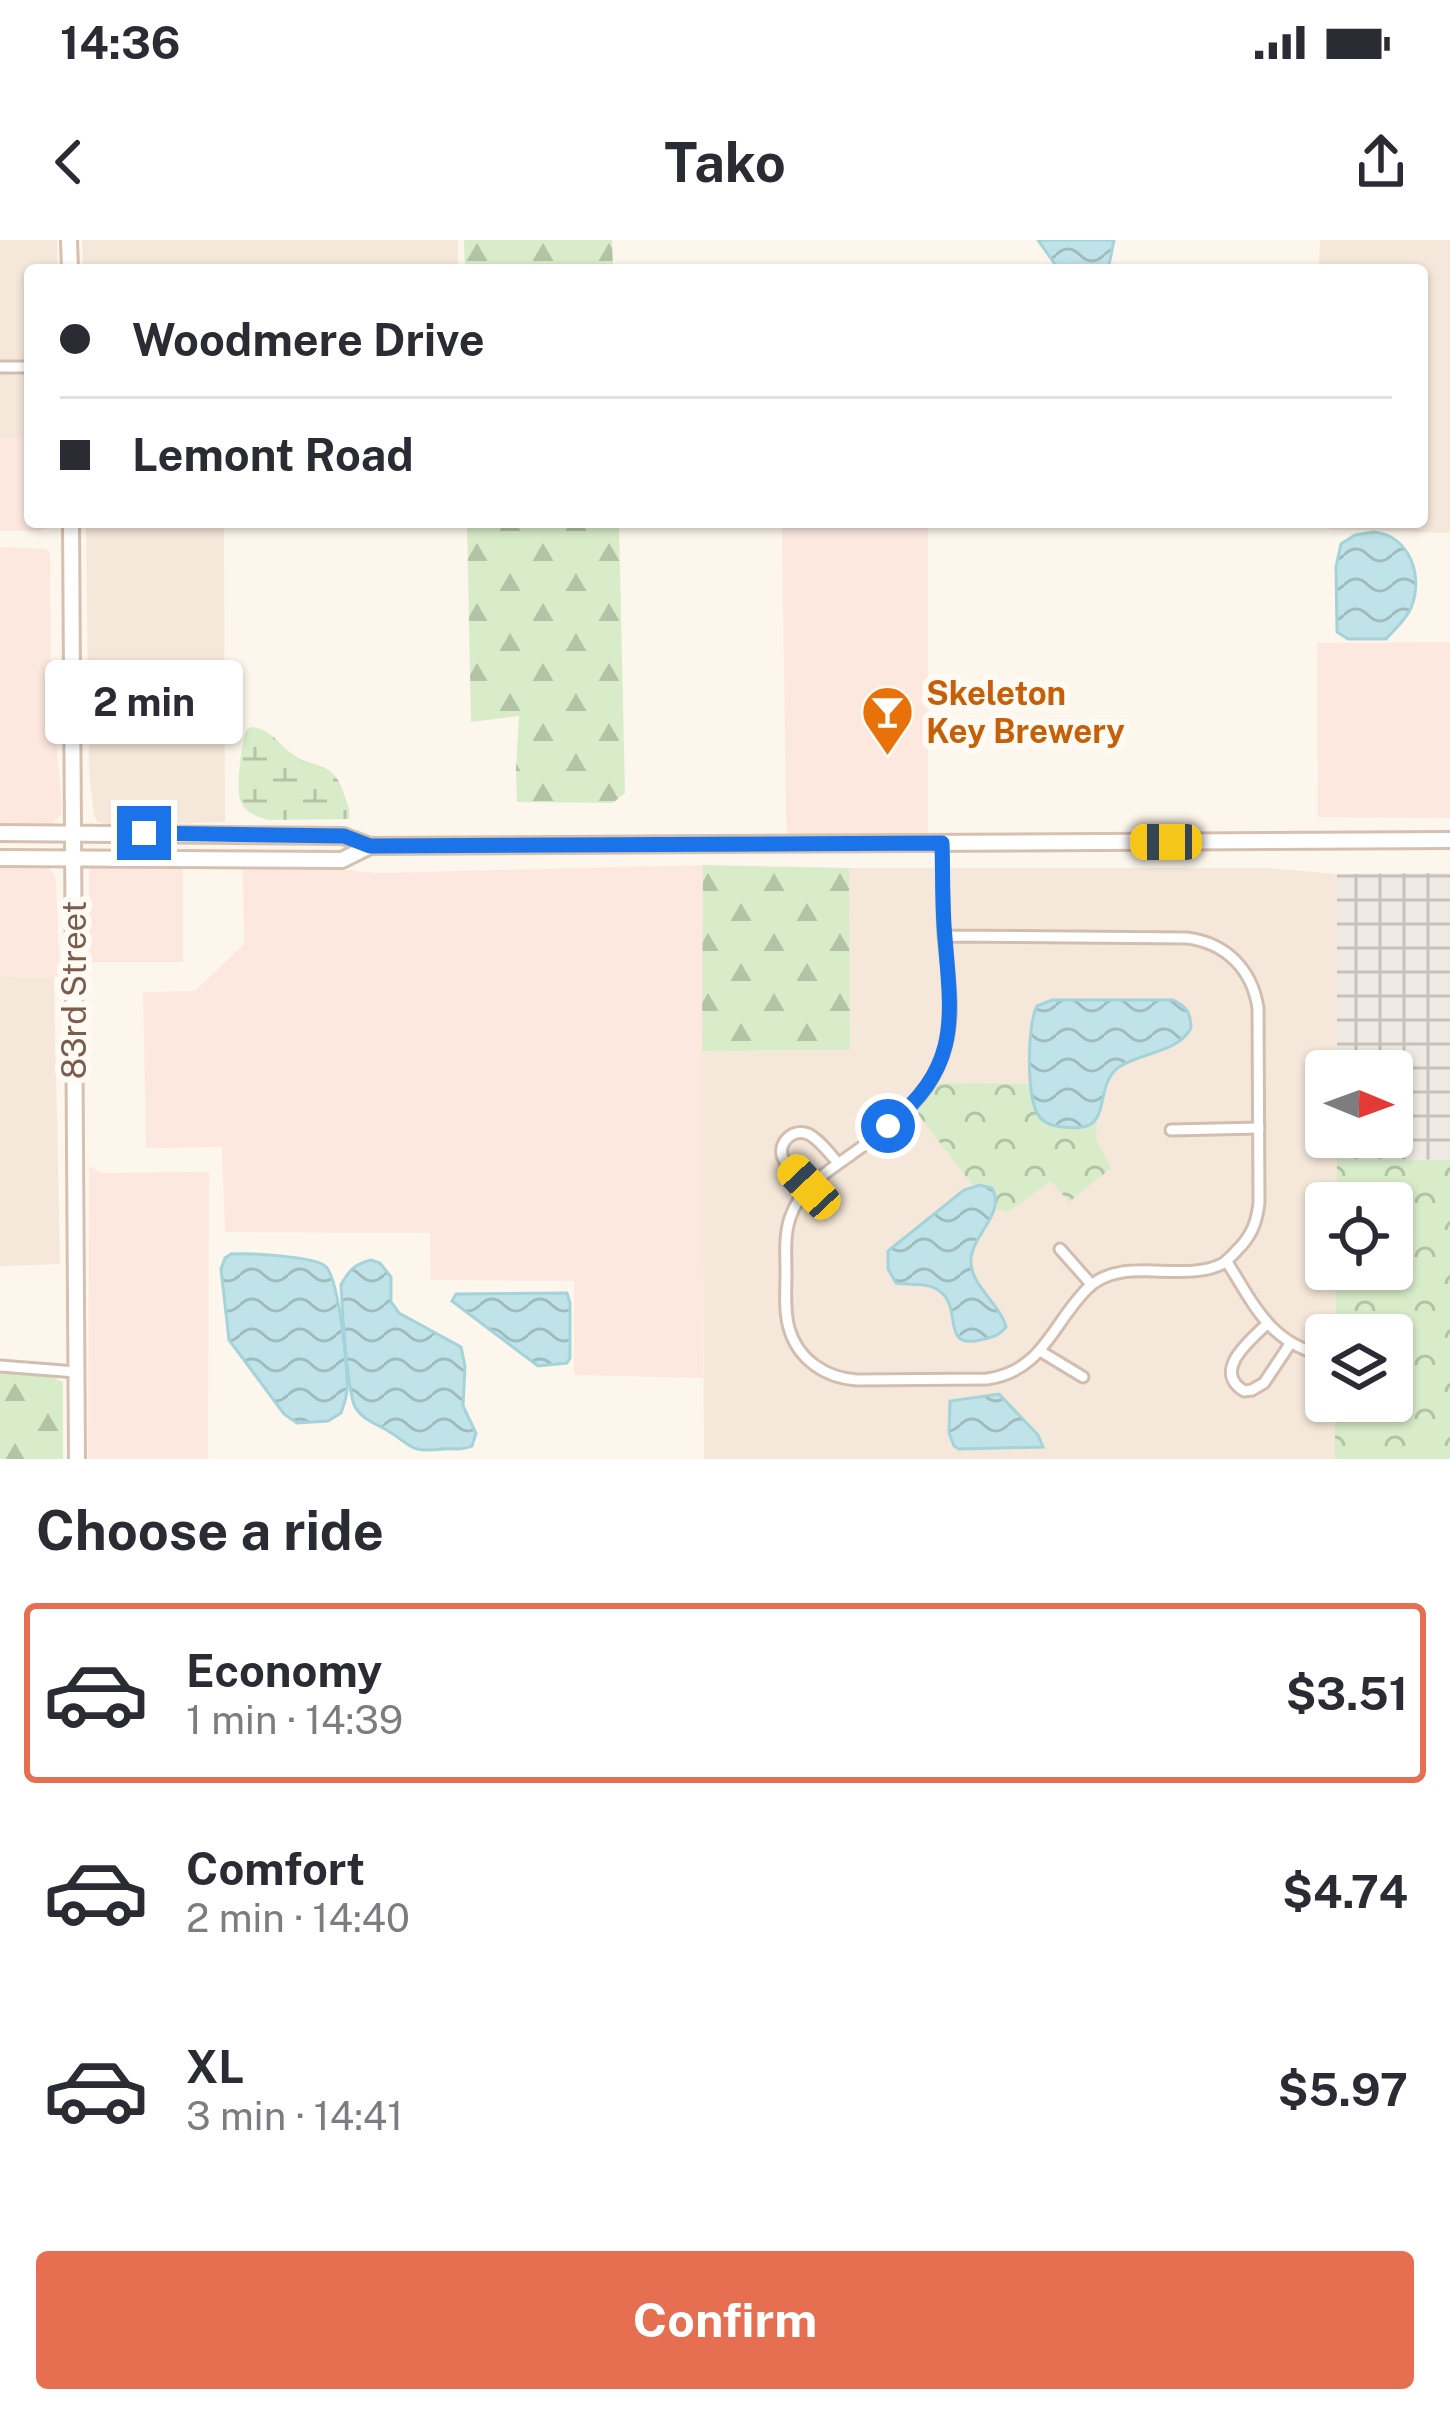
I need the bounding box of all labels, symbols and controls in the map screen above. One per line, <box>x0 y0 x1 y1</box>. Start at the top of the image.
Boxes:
text: 14:36 <box>60 16 180 69</box>
icon: back <box>36 129 102 195</box>
icon: share <box>1348 129 1414 195</box>
text: Tako <box>664 131 786 194</box>
text: Woodmere Drive <box>132 313 485 366</box>
text: Lemont Road <box>132 428 414 481</box>
callout: 2 min <box>45 659 243 743</box>
place label: Skeleton Key Brewery <box>926 674 1125 750</box>
text: 2 min <box>93 679 195 725</box>
bar icon: Skeleton Key Brewery <box>859 684 915 758</box>
route end <box>117 806 171 860</box>
car <box>1130 824 1202 860</box>
street label: 83rd Street <box>55 901 93 1079</box>
north arrow <box>1305 1050 1413 1158</box>
map controls <box>1305 1050 1413 1422</box>
route start <box>861 1099 915 1153</box>
car <box>771 1148 847 1226</box>
button: locate <box>1305 1182 1413 1290</box>
button: layers <box>1305 1314 1413 1422</box>
text: Choose a ride <box>36 1499 384 1562</box>
icon: car <box>42 1639 150 1747</box>
text: Economy <box>186 1644 382 1697</box>
text: $3.51 <box>1286 1667 1408 1720</box>
text: 1 min · 14:39 <box>186 1697 403 1743</box>
icon: car <box>42 1837 150 1945</box>
text: Comfort <box>186 1842 365 1895</box>
text: $4.74 <box>1282 1865 1408 1918</box>
text: 2 min · 14:40 <box>186 1895 410 1941</box>
icon: car <box>42 2035 150 2143</box>
text: XL <box>186 2040 244 2093</box>
text: $5.97 <box>1278 2063 1408 2116</box>
text: 3 min · 14:41 <box>186 2093 403 2139</box>
button: Confirm <box>36 2251 1414 2389</box>

